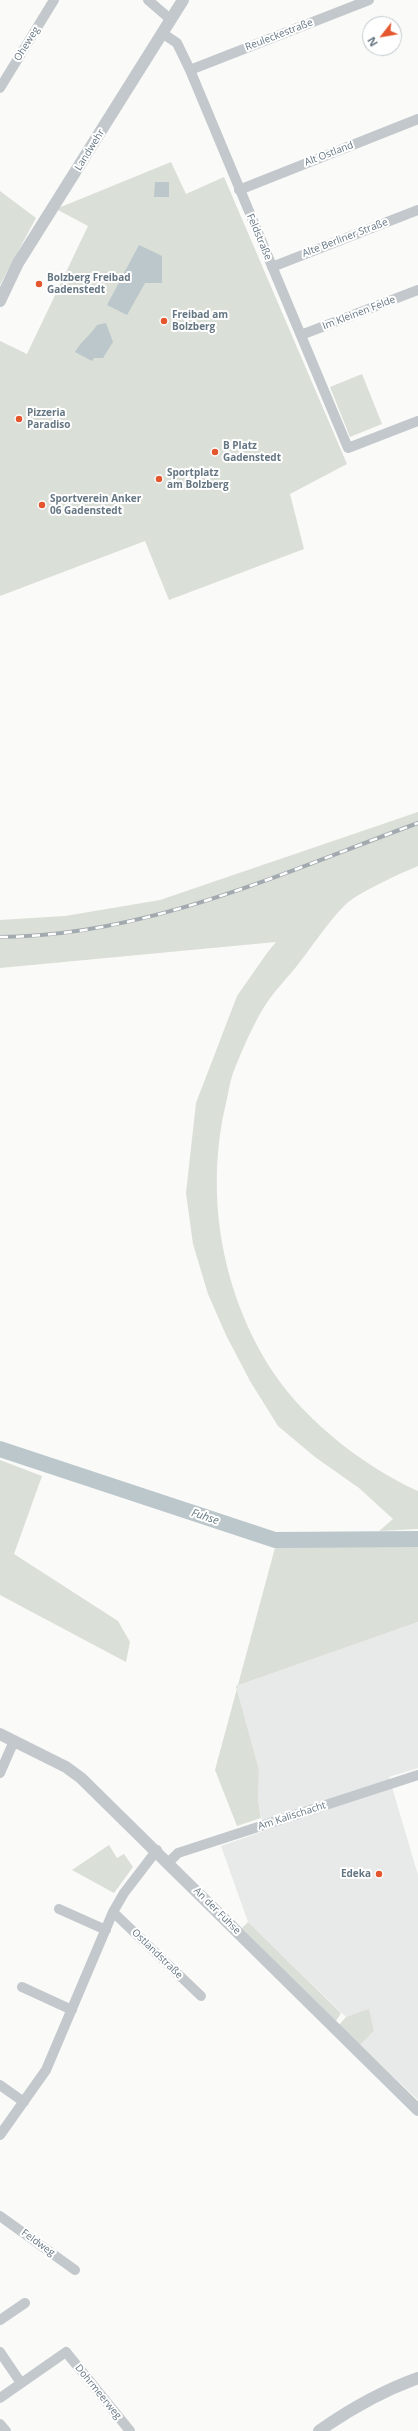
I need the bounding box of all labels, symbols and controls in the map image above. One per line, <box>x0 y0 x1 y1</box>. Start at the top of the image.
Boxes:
north arrow <box>362 16 402 56</box>
street label: Reuleckestraße <box>243 17 315 53</box>
street label: Oheweg <box>12 25 42 63</box>
text: N <box>363 34 381 50</box>
street label: Landwehr <box>73 127 107 173</box>
street label: Alt Ostland <box>303 139 355 169</box>
street label: Feldstraße <box>244 212 274 262</box>
street label: Alte Berliner Straße <box>300 216 390 260</box>
place label: Bolzberg Freibad Gadenstedt <box>47 272 131 296</box>
marker: Bolzberg Freibad Gadenstedt <box>34 279 44 289</box>
street label: Im Kleinen Felde <box>321 294 397 332</box>
place label: Freibad am Bolzberg <box>172 309 228 332</box>
marker: Freibad am Bolzberg <box>159 316 169 326</box>
place label: Pizzeria Paradiso <box>27 407 70 430</box>
marker: Pizzeria Paradiso <box>14 414 24 424</box>
place label: B Platz Gadenstedt <box>223 440 281 464</box>
marker: B Platz Gadenstedt <box>210 447 220 457</box>
place label: Sportplatz am Bolzberg <box>167 467 229 490</box>
marker: Sportplatz am Bolzberg <box>154 474 164 484</box>
place label: Sportverein Anker 06 Gadenstedt <box>50 493 141 516</box>
marker: Sportverein Anker 06 Gadenstedt <box>37 500 47 510</box>
water label: Fuhse <box>190 1506 220 1528</box>
street label: Am Kalischacht <box>257 1799 327 1833</box>
place label: Edeka <box>341 1868 371 1880</box>
marker: Edeka <box>374 1869 384 1879</box>
street label: An der Fuhse <box>191 1885 243 1937</box>
street label: Ostlandstraße <box>129 1927 185 1981</box>
street label: Feldweg <box>19 2227 57 2259</box>
street label: Dohrmeerweg <box>72 2362 124 2422</box>

